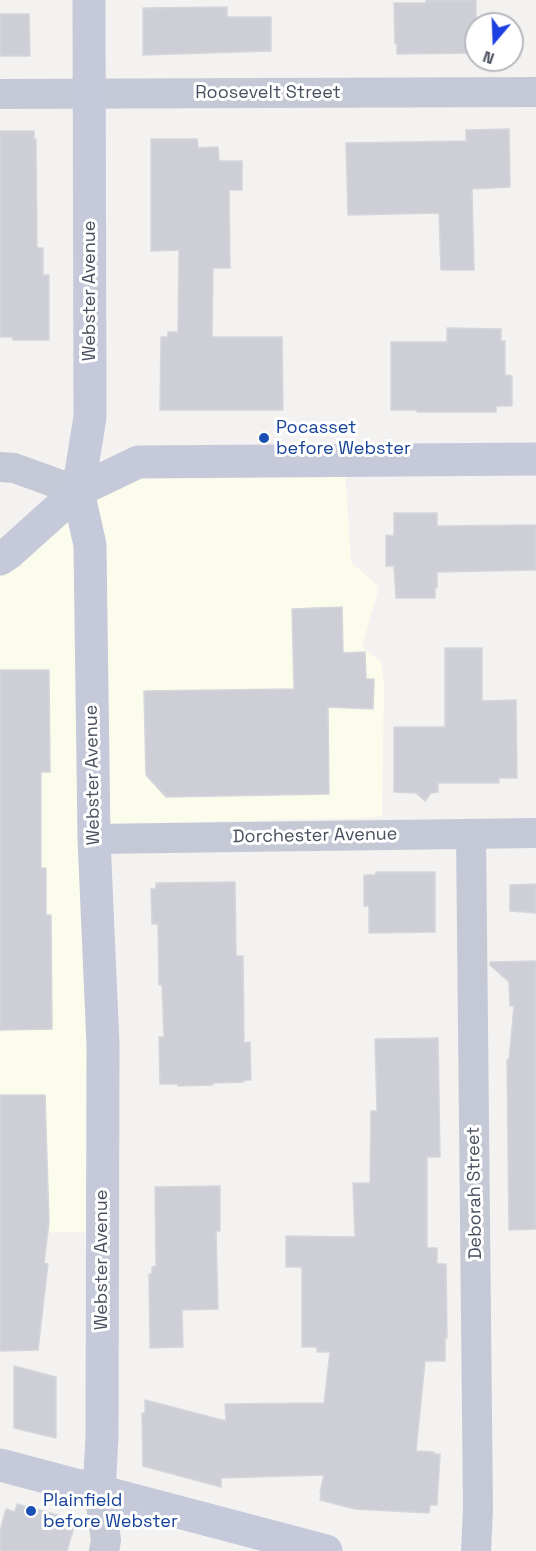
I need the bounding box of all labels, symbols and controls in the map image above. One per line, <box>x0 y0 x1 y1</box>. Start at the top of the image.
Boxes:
north arrow <box>464 12 524 72</box>
text: N <box>480 46 497 69</box>
street label: Roosevelt Street <box>195 82 341 104</box>
street label: Webster Avenue <box>79 221 101 361</box>
place label: Pocasset before Webster <box>276 417 411 460</box>
marker: Pocasset before Webster <box>257 431 271 445</box>
street label: Webster Avenue <box>81 705 105 845</box>
street label: Dorchester Avenue <box>232 824 398 848</box>
street label: Deborah Street <box>463 1126 487 1260</box>
street label: Webster Avenue <box>91 1190 113 1330</box>
place label: Plainfield before Webster <box>43 1490 178 1532</box>
marker: Plainfield before Webster <box>24 1504 38 1518</box>

